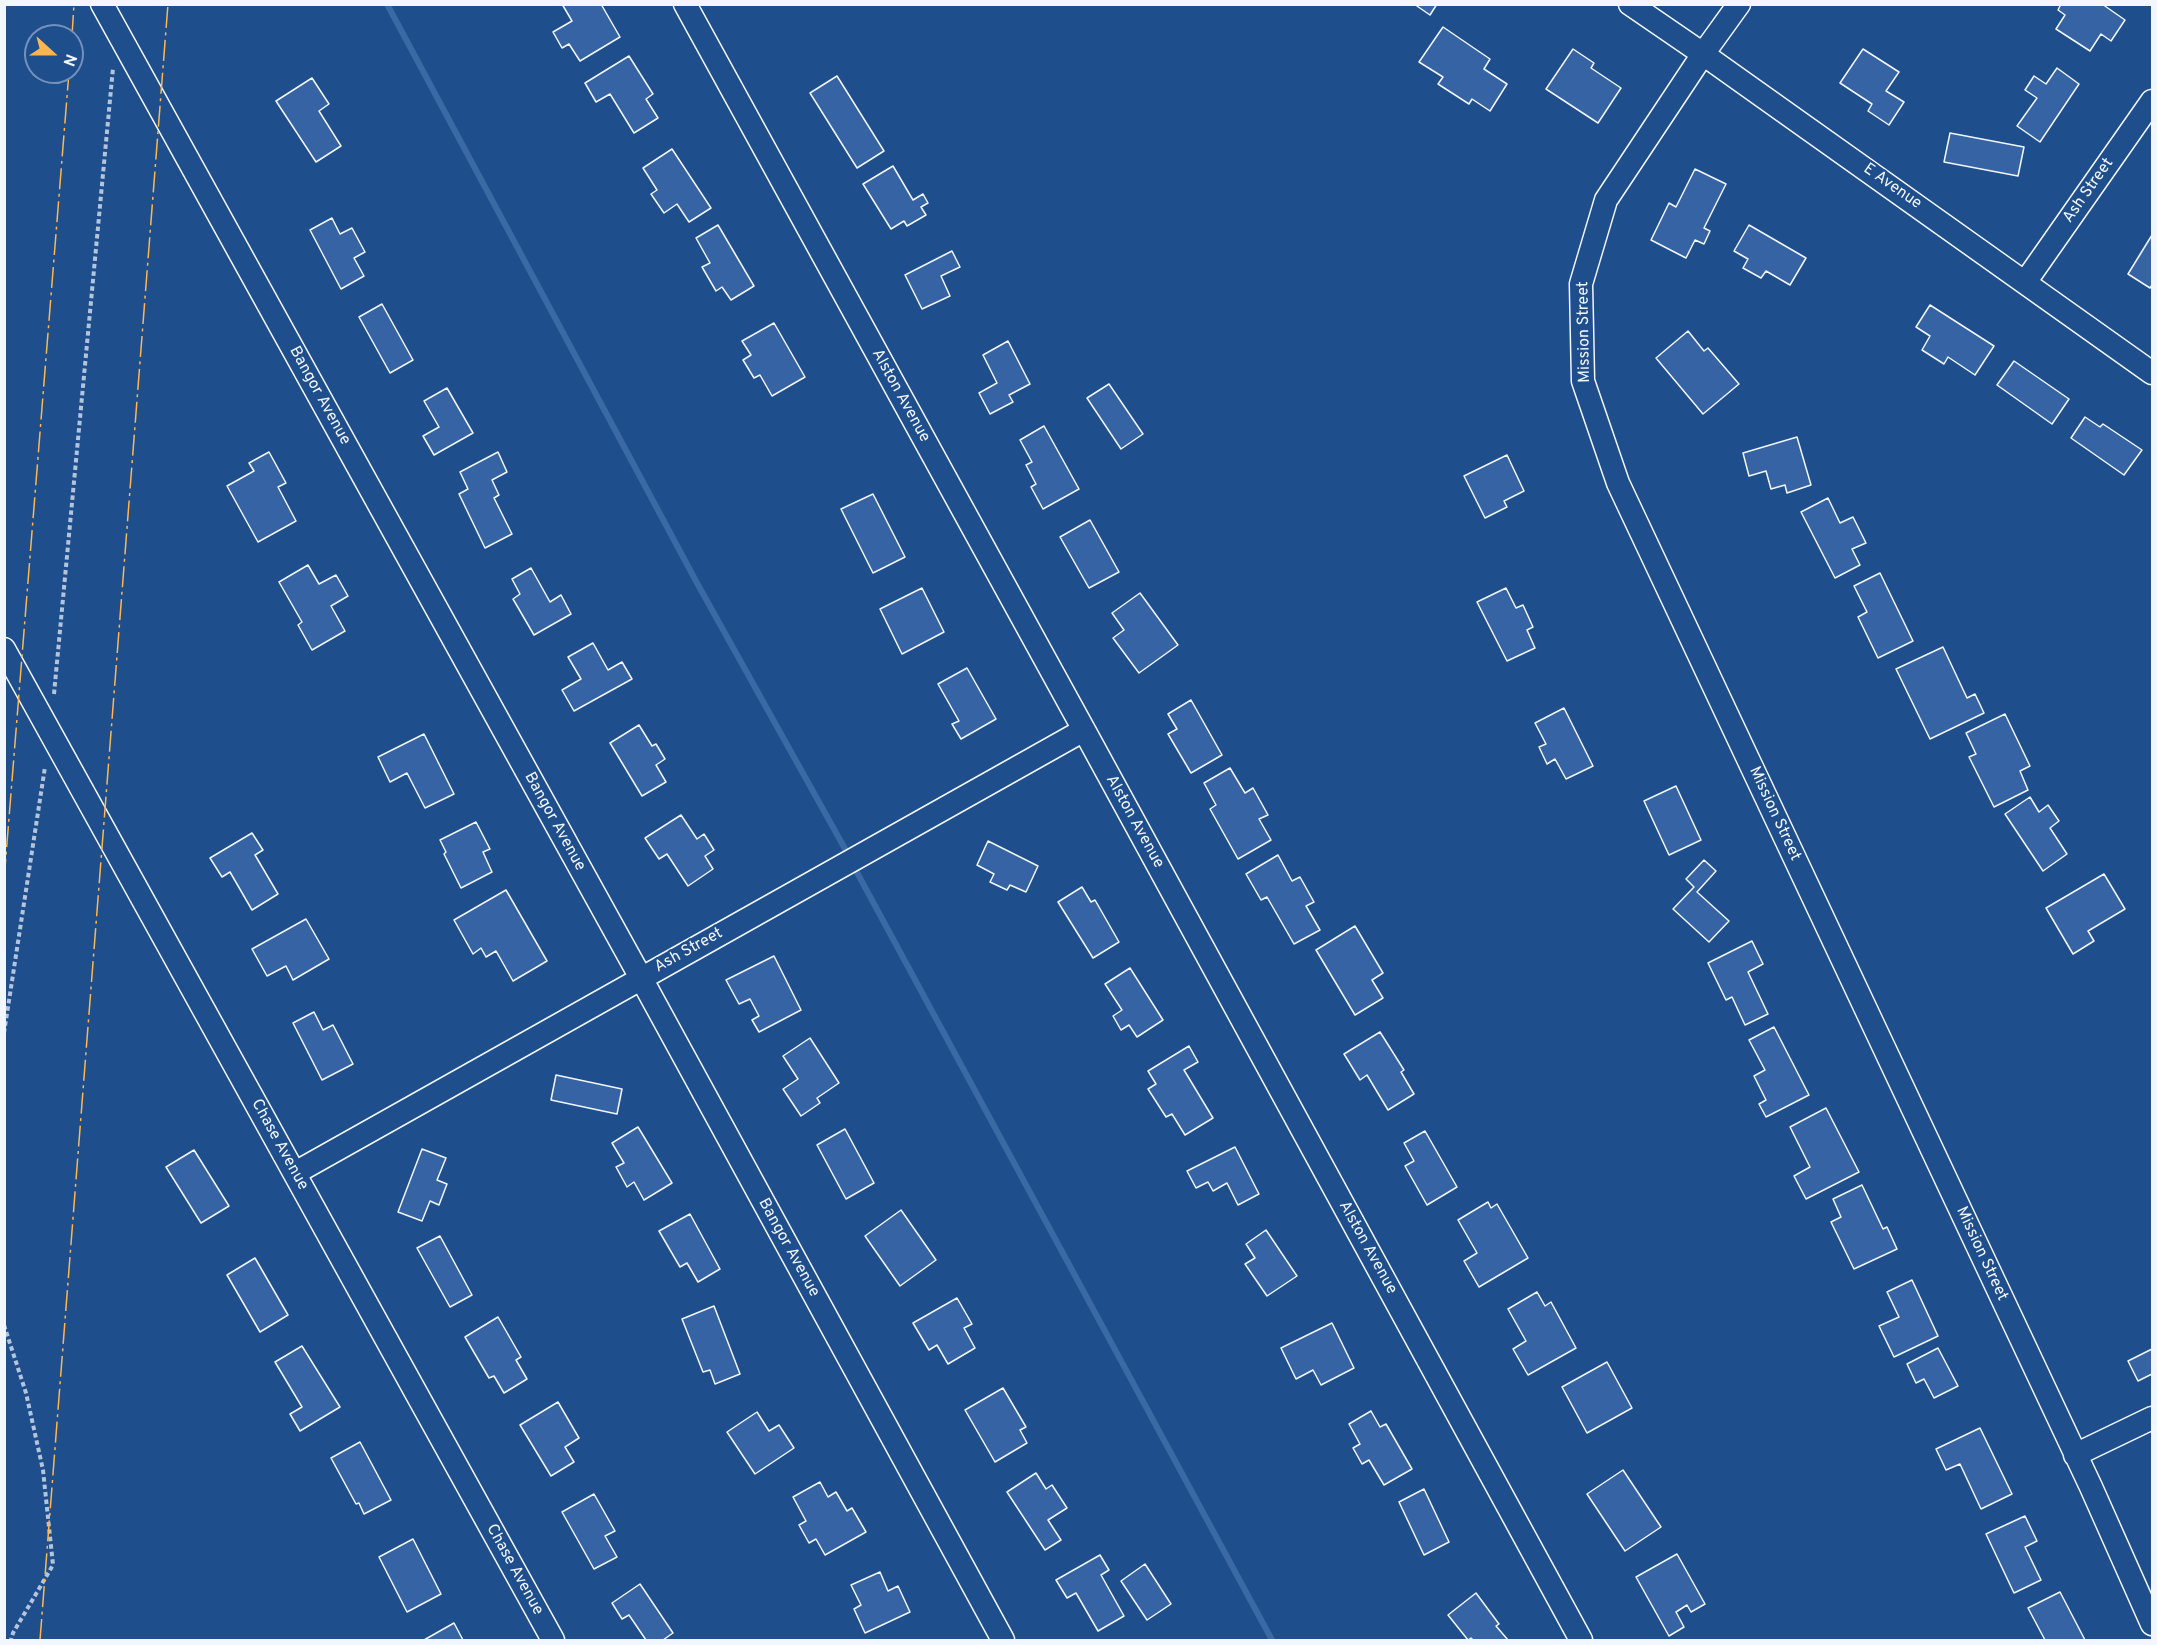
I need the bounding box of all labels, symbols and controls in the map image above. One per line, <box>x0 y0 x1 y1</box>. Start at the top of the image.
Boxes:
north arrow <box>24 24 84 84</box>
text: N <box>58 51 80 69</box>
street label: Ash Street <box>2060 155 2118 227</box>
street label: E Avenue <box>1859 160 1925 214</box>
street label: Mission Street <box>1575 281 1595 383</box>
street label: Bangor Avenue <box>284 343 354 449</box>
street label: Alston Avenue <box>867 346 933 446</box>
street label: Mission Street <box>1744 764 1804 864</box>
street label: Bangor Avenue <box>519 769 589 875</box>
street label: Alston Avenue <box>1101 772 1167 872</box>
street label: Ash Street <box>652 924 726 978</box>
street label: Chase Avenue <box>246 1096 312 1194</box>
street label: Bangor Avenue <box>753 1195 823 1301</box>
street label: Alston Avenue <box>1334 1198 1400 1298</box>
street label: Mission Street <box>1951 1204 2011 1304</box>
street label: Chase Avenue <box>481 1521 547 1619</box>

